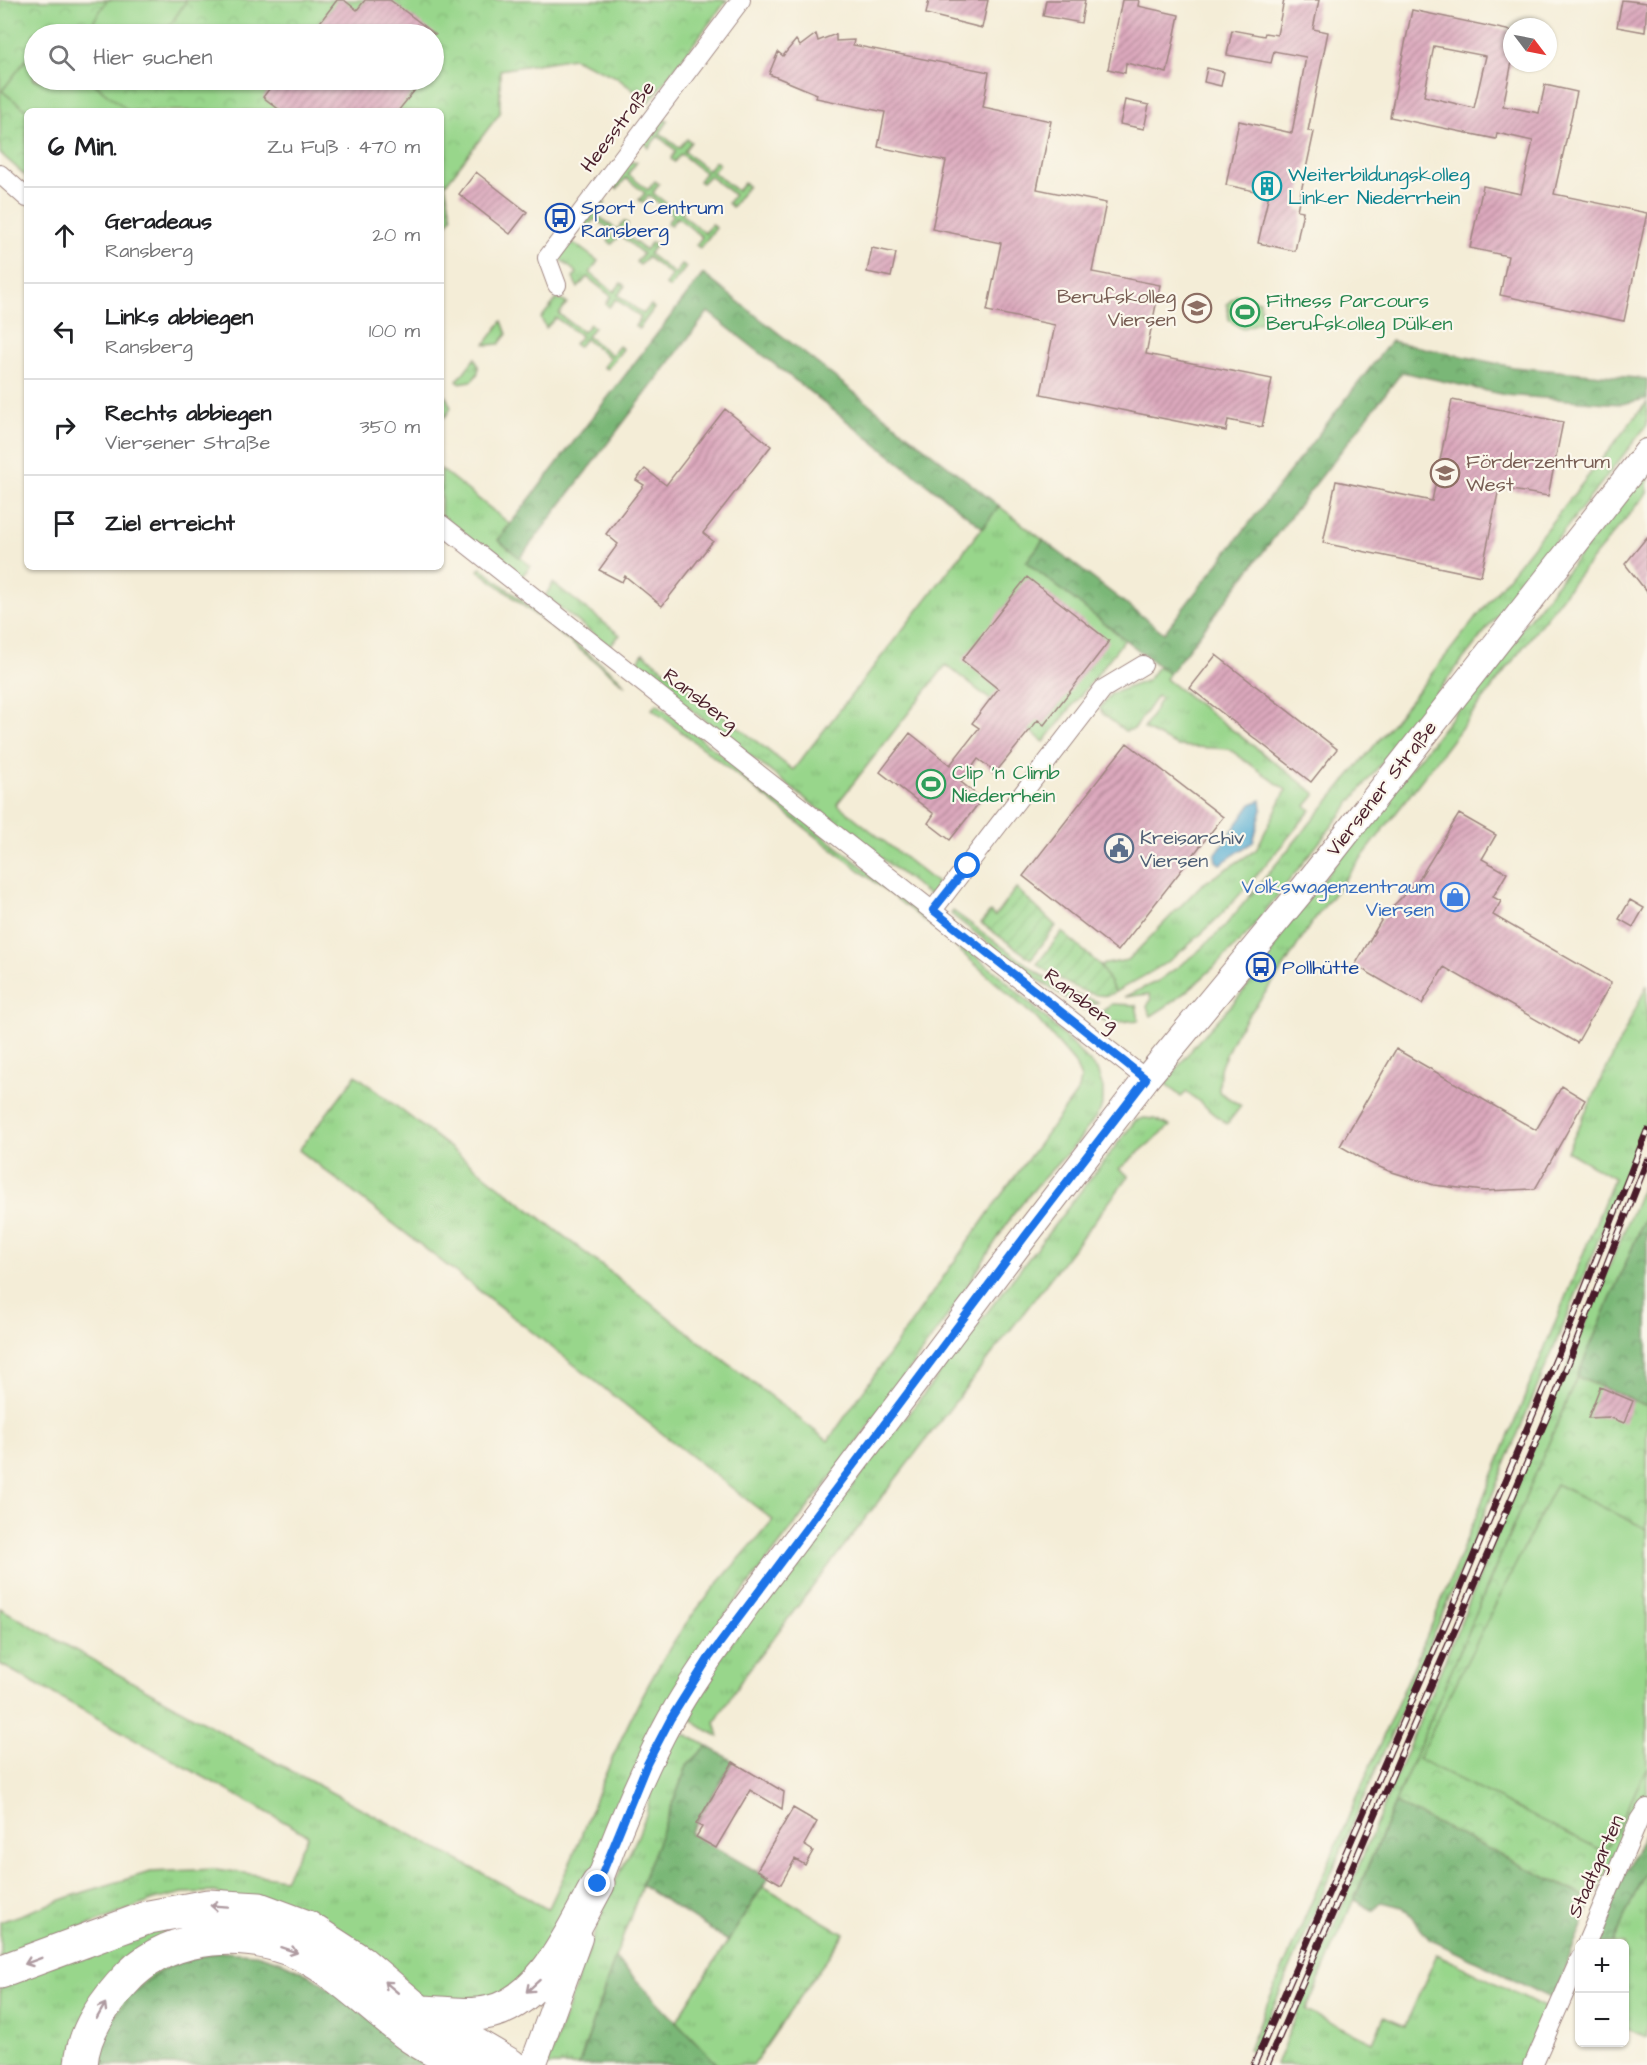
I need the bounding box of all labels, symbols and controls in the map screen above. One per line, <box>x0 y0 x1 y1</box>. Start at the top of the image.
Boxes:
north arrow <box>1503 18 1557 72</box>
search box <box>24 24 444 90</box>
icon: search <box>45 41 78 74</box>
text: Hier suchen <box>93 42 212 73</box>
street label: Heesstraße <box>574 75 662 178</box>
text: 6 Min. <box>48 129 117 165</box>
text: Zu Fuß · 470 m <box>267 133 420 161</box>
place label: Weiterbildungskolleg Linker Niederrhein <box>1288 161 1470 212</box>
building icon: Weiterbildungskolleg Linker Niederrhein <box>1251 170 1283 202</box>
place label: Sport Centrum Ransberg <box>581 194 724 246</box>
bus stop icon: Sport Centrum Ransberg <box>544 202 576 234</box>
text: Geradeaus <box>105 206 212 237</box>
icon: ahead <box>48 219 81 252</box>
text: 20 m <box>372 221 420 249</box>
text: Ransberg <box>105 237 193 265</box>
place label: Berufskolleg Viersen <box>1057 283 1176 334</box>
place label: Fitness Parcours Berufskolleg Dülken <box>1266 287 1452 339</box>
school or university icon: Berufskolleg Viersen <box>1181 292 1213 324</box>
sports icon: Fitness Parcours Berufskolleg Dülken <box>1229 296 1261 328</box>
text: Links abbiegen <box>105 302 253 333</box>
icon: left <box>48 315 81 348</box>
text: 100 m <box>369 317 420 345</box>
text: Ransberg <box>105 333 193 361</box>
text: Rechts abbiegen <box>105 398 272 429</box>
icon: right <box>48 411 81 444</box>
text: 350 m <box>359 413 420 441</box>
text: Viersener Straße <box>105 429 270 457</box>
place label: Förderzentrum West <box>1466 448 1610 499</box>
school or university icon: Förderzentrum West <box>1429 457 1461 489</box>
icon: arrive <box>48 507 81 540</box>
text: Ziel erreicht <box>105 508 235 539</box>
street label: Ransberg <box>657 662 744 739</box>
street label: Viersener Straße <box>1320 715 1444 862</box>
place label: Clip 'n Climb Niederrhein <box>952 759 1060 810</box>
sports icon: Clip 'n Climb Niederrhein <box>915 768 947 800</box>
place label: Kreisarchiv Viersen <box>1140 824 1245 875</box>
public building icon: Kreisarchiv Viersen <box>1103 832 1135 864</box>
route start <box>954 852 980 878</box>
place label: Volkswagenzentraum Viersen <box>1242 873 1434 924</box>
shop icon: Volkswagenzentraum Viersen <box>1439 881 1471 913</box>
bus stop icon: Pollhütte <box>1245 951 1277 983</box>
place label: Pollhütte <box>1282 954 1360 982</box>
street label: Ransberg <box>1038 962 1125 1039</box>
street label: Stadtgarten <box>1561 1811 1632 1923</box>
route end <box>584 1870 610 1896</box>
one-way arrow <box>209 1901 229 1912</box>
map controls <box>1575 1939 1629 2047</box>
button: + <box>1575 1939 1629 1993</box>
one-way arrow <box>279 1946 298 1957</box>
one-way arrow <box>24 1956 43 1967</box>
one-way arrow <box>526 1979 541 1993</box>
one-way arrow <box>384 1980 399 1994</box>
button: − <box>1575 1993 1629 2047</box>
one-way arrow <box>95 2003 107 2020</box>

